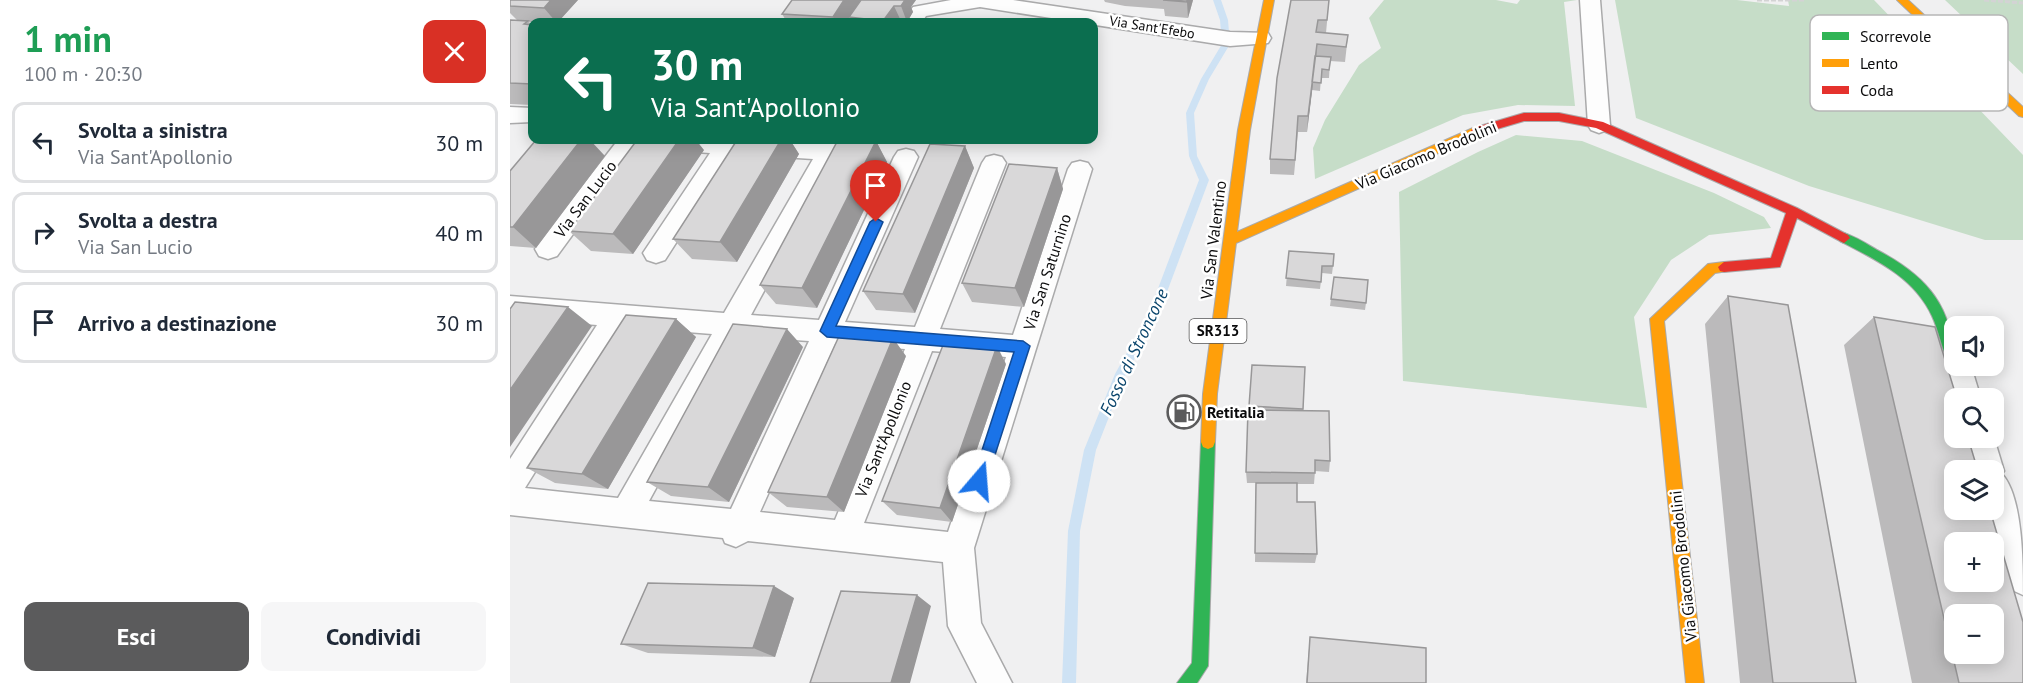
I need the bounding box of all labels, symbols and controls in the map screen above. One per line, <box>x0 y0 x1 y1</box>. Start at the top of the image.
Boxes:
street label: Via Sant'Efebo <box>1107 11 1196 43</box>
text: 1 min <box>24 15 112 62</box>
legend <box>1810 15 2008 111</box>
button: close <box>423 20 486 83</box>
text: Scorrevole <box>1860 26 1932 46</box>
text: 30 m <box>651 37 743 92</box>
icon: left <box>552 42 630 120</box>
text: Lento <box>1860 53 1898 73</box>
text: 100 m · 20:30 <box>24 61 142 87</box>
text: Coda <box>1860 80 1894 100</box>
text: Via Sant'Apollonio <box>651 90 860 124</box>
text: Svolta a sinistra <box>78 116 228 144</box>
street label: Via Giacomo Brodolini <box>1351 116 1500 194</box>
icon: left <box>27 126 60 159</box>
text: 30 m <box>435 129 483 157</box>
text: Via Sant'Apollonio <box>78 144 233 170</box>
street label: Via San Lucio <box>549 156 621 242</box>
pin <box>850 160 901 222</box>
icon: arrive <box>859 169 892 202</box>
street label: Via San Valentino <box>1196 180 1230 301</box>
text: Svolta a destra <box>78 206 218 234</box>
street label: Via San Saturnino <box>1018 211 1075 334</box>
icon: right <box>27 216 60 249</box>
text: 40 m <box>435 219 483 247</box>
text: Via San Lucio <box>78 234 193 260</box>
water label: Fosso di Stroncone <box>1094 284 1173 419</box>
icon: arrive <box>27 306 60 339</box>
text: Arrivo a destinazione <box>78 309 277 337</box>
text: 30 m <box>435 309 483 337</box>
map controls <box>1944 316 2004 664</box>
button: sound <box>1944 316 2004 376</box>
road number: SR313 <box>1190 319 1246 343</box>
street label: Via Sant'Apollonio <box>850 378 915 501</box>
button: search <box>1944 388 2004 448</box>
fuel station icon: Retitalia <box>1166 394 1202 430</box>
place label: Retitalia <box>1207 402 1264 422</box>
position arrow <box>947 449 1011 513</box>
button: layers <box>1944 460 2004 520</box>
street label: Via Giacomo Brodolini <box>1665 490 1701 643</box>
button: + <box>1944 532 2004 592</box>
button: Esci <box>24 602 249 671</box>
button: Condividi <box>261 602 486 671</box>
button: − <box>1944 604 2004 664</box>

